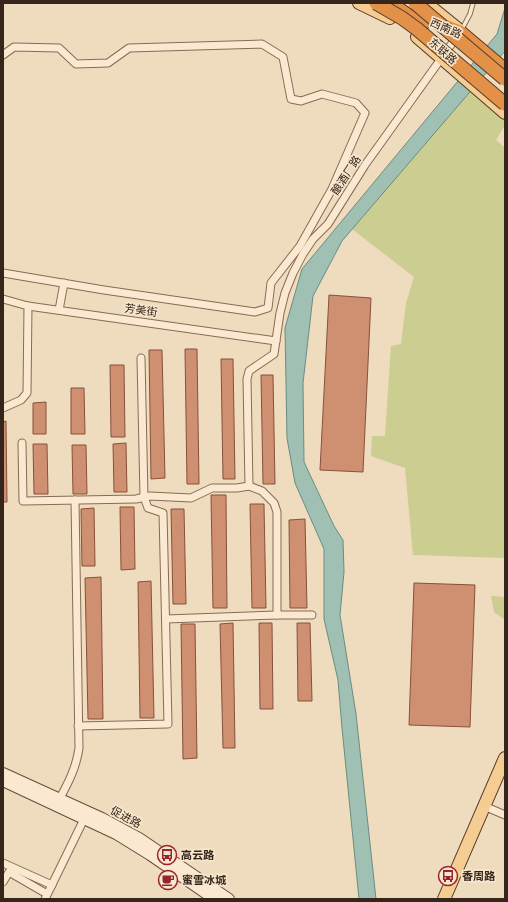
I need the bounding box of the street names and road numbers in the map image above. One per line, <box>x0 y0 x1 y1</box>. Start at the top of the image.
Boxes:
street label: 西南路 <box>428 13 465 41</box>
street label: 东联路 <box>426 33 461 67</box>
street label: 酿酒厂路 <box>326 152 364 197</box>
street label: 芳美街 <box>124 299 159 319</box>
street label: 促进路 <box>108 801 145 831</box>

